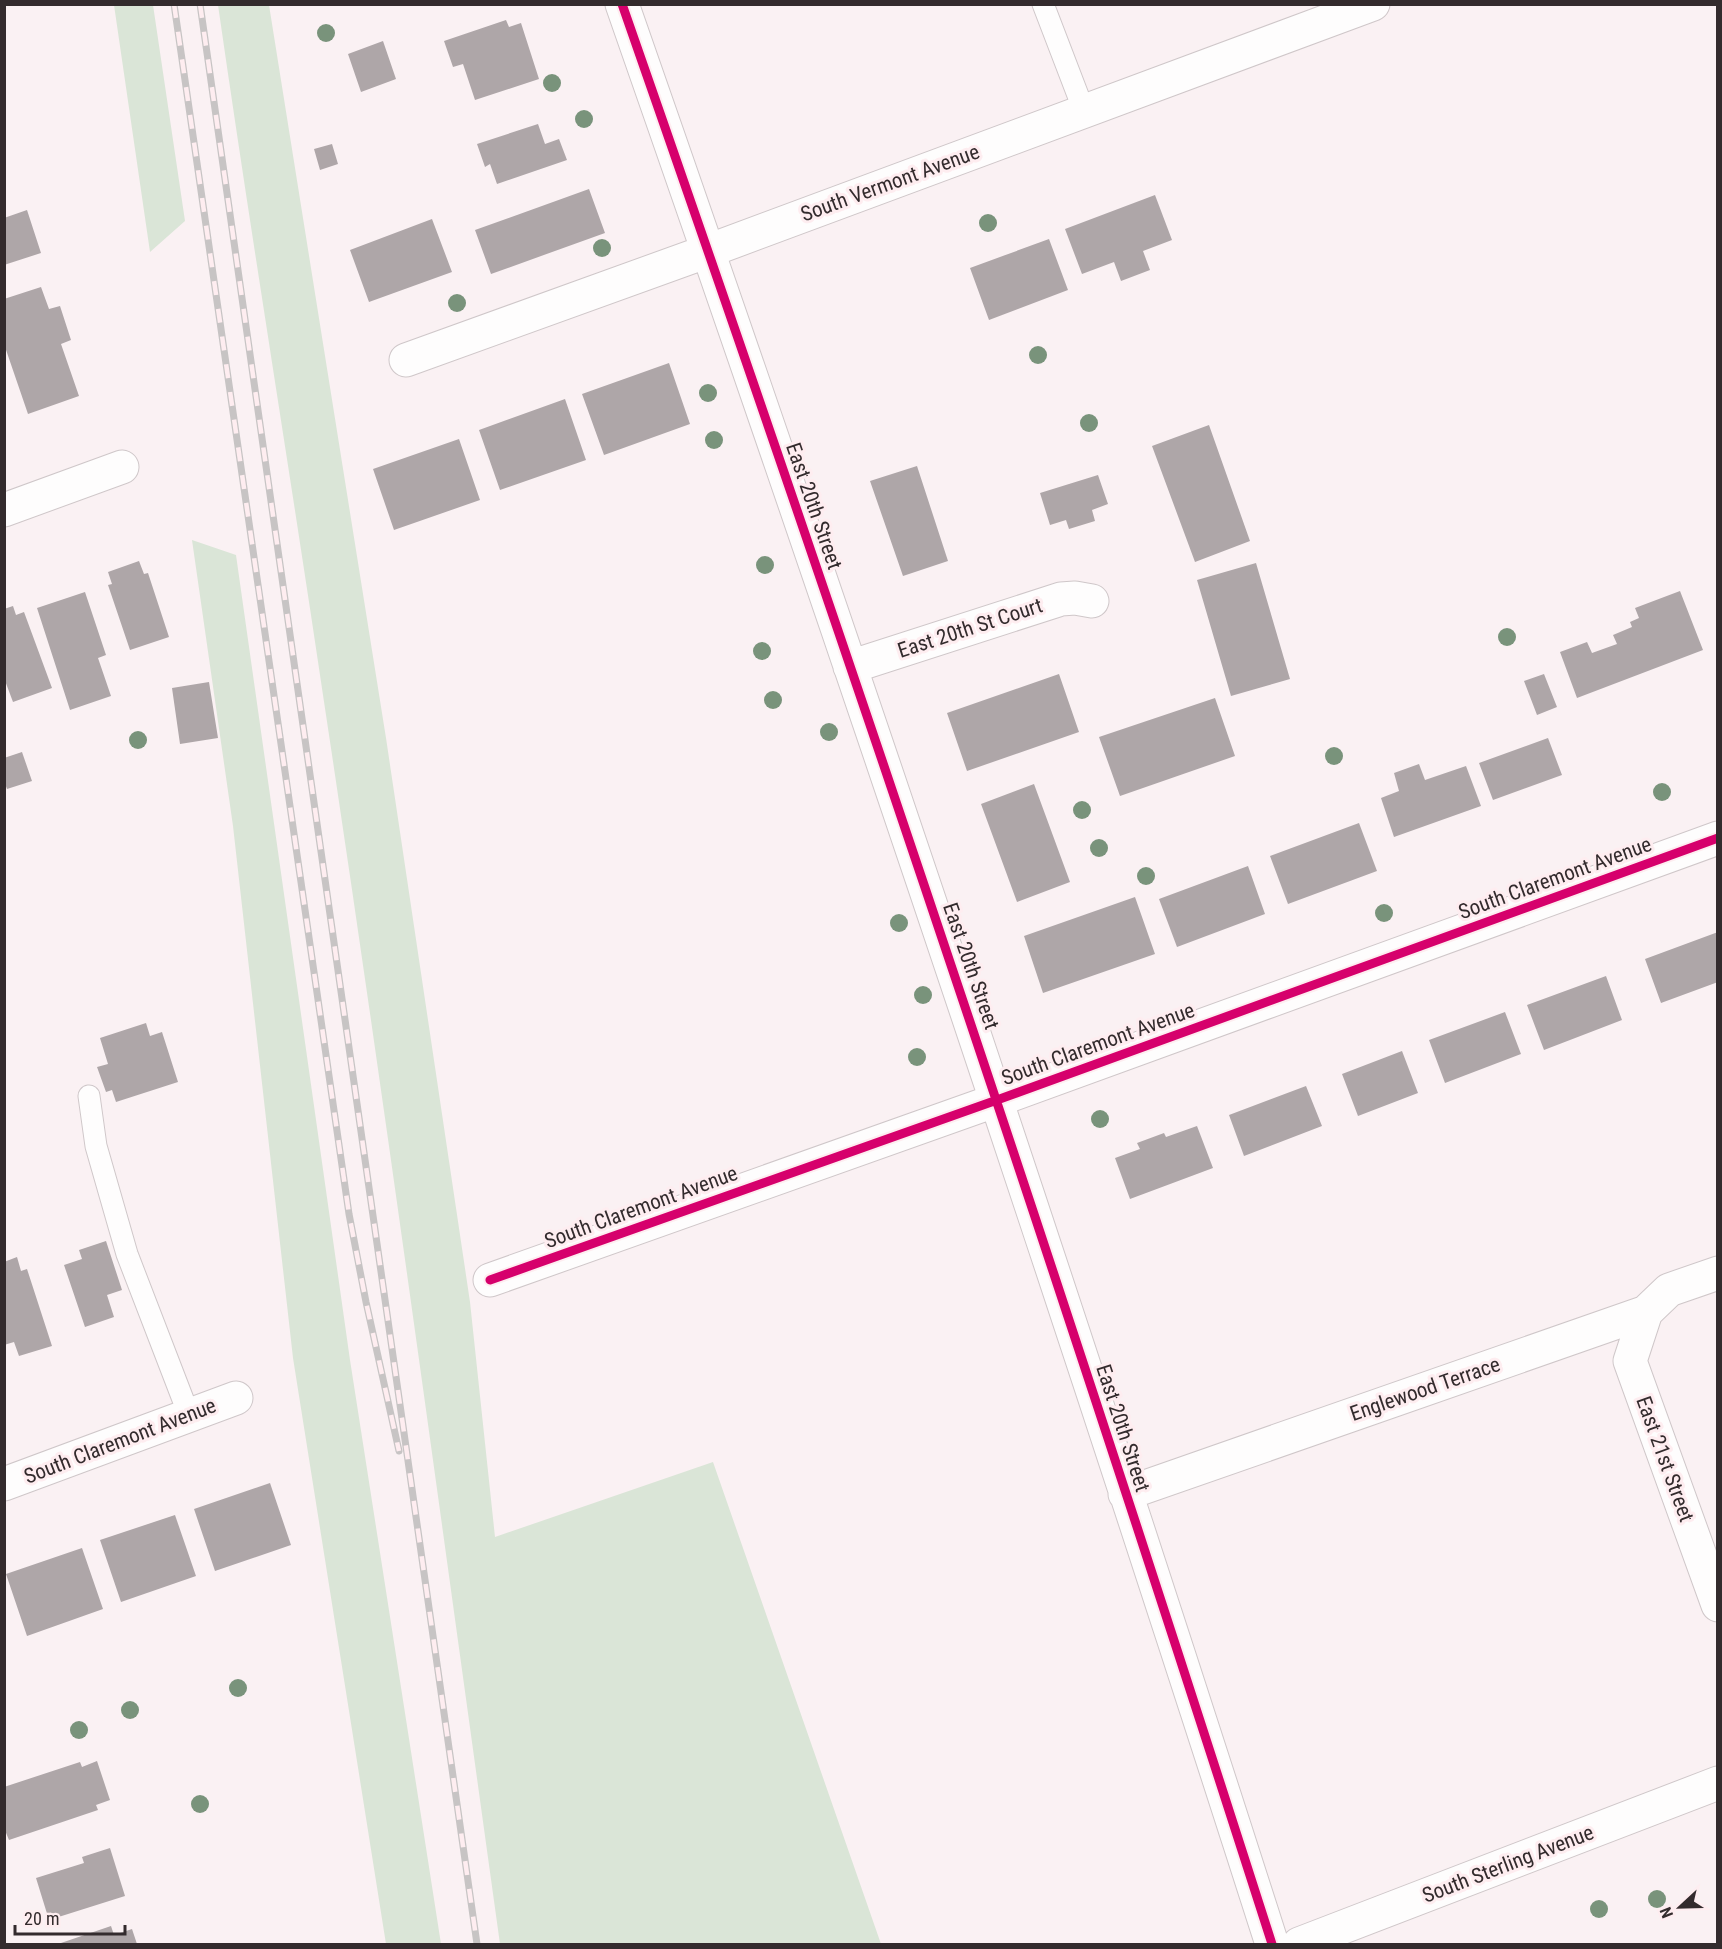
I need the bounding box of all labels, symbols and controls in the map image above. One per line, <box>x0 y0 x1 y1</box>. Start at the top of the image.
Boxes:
street label: South Vermont Avenue <box>797 139 983 226</box>
street label: East 20th Street <box>781 440 847 572</box>
street label: East 20th St Court <box>895 593 1045 663</box>
street label: South Claremont Avenue <box>1455 832 1655 924</box>
street label: East 20th Street <box>938 900 1004 1032</box>
street label: South Claremont Avenue <box>998 998 1198 1090</box>
street label: South Claremont Avenue <box>541 1161 741 1253</box>
street label: Englewood Terrace <box>1347 1352 1503 1426</box>
street label: East 20th Street <box>1091 1361 1155 1495</box>
street label: South Claremont Avenue <box>21 1393 219 1489</box>
street label: East 21st Street <box>1631 1393 1699 1525</box>
street label: South Sterling Avenue <box>1419 1820 1597 1908</box>
north arrow <box>1650 1877 1710 1937</box>
scale bar <box>15 1898 124 1936</box>
text: N <box>1656 1904 1677 1921</box>
text: 20 m <box>24 1908 59 1929</box>

